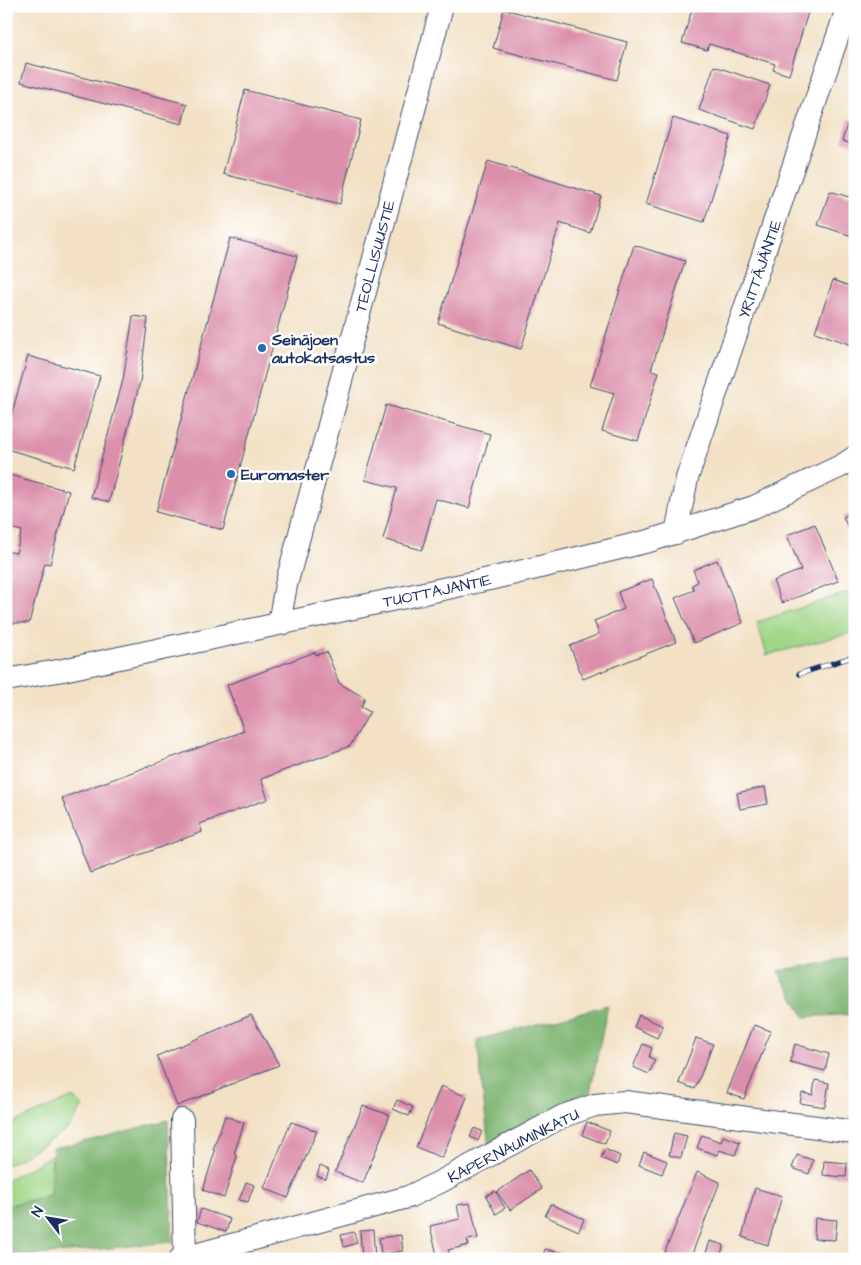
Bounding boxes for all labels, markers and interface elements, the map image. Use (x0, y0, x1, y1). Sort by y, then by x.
street label: TEOLLISUUSTIE (349, 197, 401, 315)
street label: YRITTÄJÄNTIE (733, 216, 787, 322)
place label: Seinäjoen autokatsastus (271, 329, 375, 369)
marker: Seinäjoen autokatsastus (256, 342, 268, 354)
place label: Euromaster (241, 464, 329, 486)
marker: Euromaster (225, 468, 237, 480)
street label: TUOTTAJANTIE (381, 569, 494, 613)
street label: KAPERNAUMINKATU (444, 1103, 583, 1189)
north arrow (22, 1192, 72, 1242)
text: N (27, 1203, 49, 1221)

